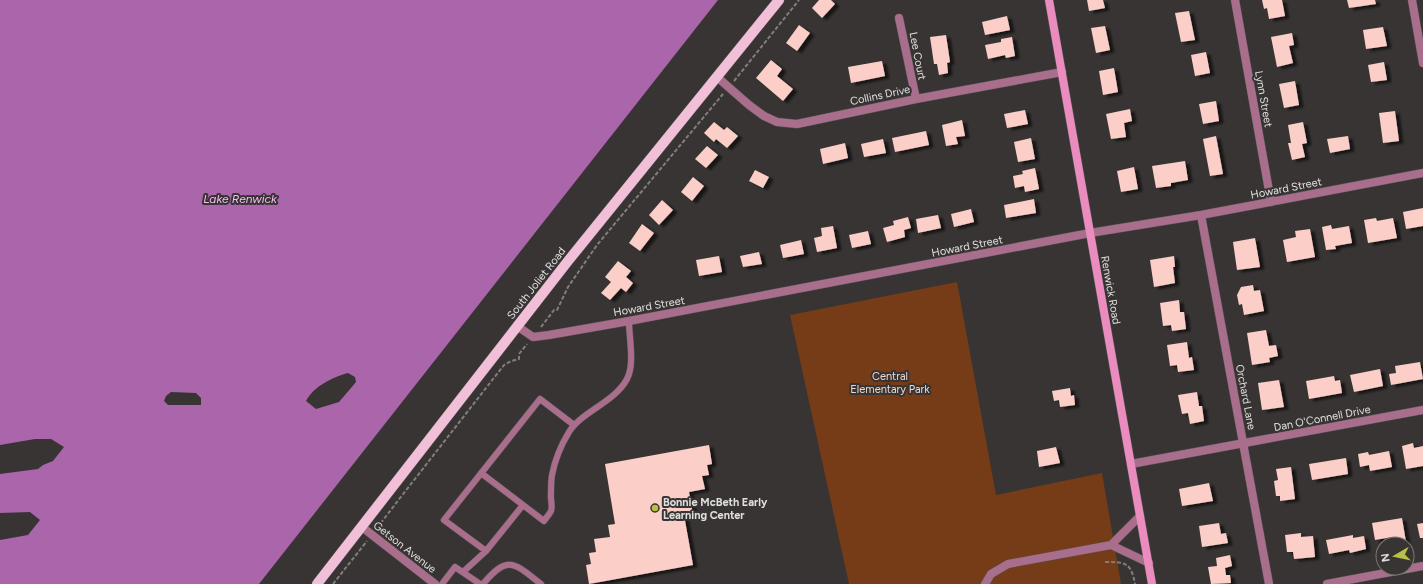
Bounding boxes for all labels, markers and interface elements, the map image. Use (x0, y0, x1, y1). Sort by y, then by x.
street label: Lee Court (906, 31, 929, 81)
street label: Lynn Street (1252, 70, 1275, 128)
street label: Collins Drive (849, 83, 911, 108)
street label: Howard Street (1249, 175, 1323, 202)
water label: Lake Renwick (203, 192, 278, 206)
street label: Howard Street (930, 233, 1004, 260)
street label: South Joliet Road (504, 245, 568, 322)
street label: Renwick Road (1098, 255, 1123, 325)
street label: Howard Street (612, 294, 686, 319)
street label: Orchard Lane (1233, 363, 1258, 431)
park label: Central Elementary Park (850, 370, 930, 396)
street label: Dan O'Connell Drive (1273, 403, 1372, 434)
place label: Bonnie McBeth Early Learning Center (663, 496, 768, 522)
marker: Bonnie McBeth Early Learning Center (650, 503, 660, 513)
street label: Getson Avenue (371, 519, 439, 576)
north arrow (1375, 536, 1415, 576)
text: N (1379, 552, 1393, 563)

